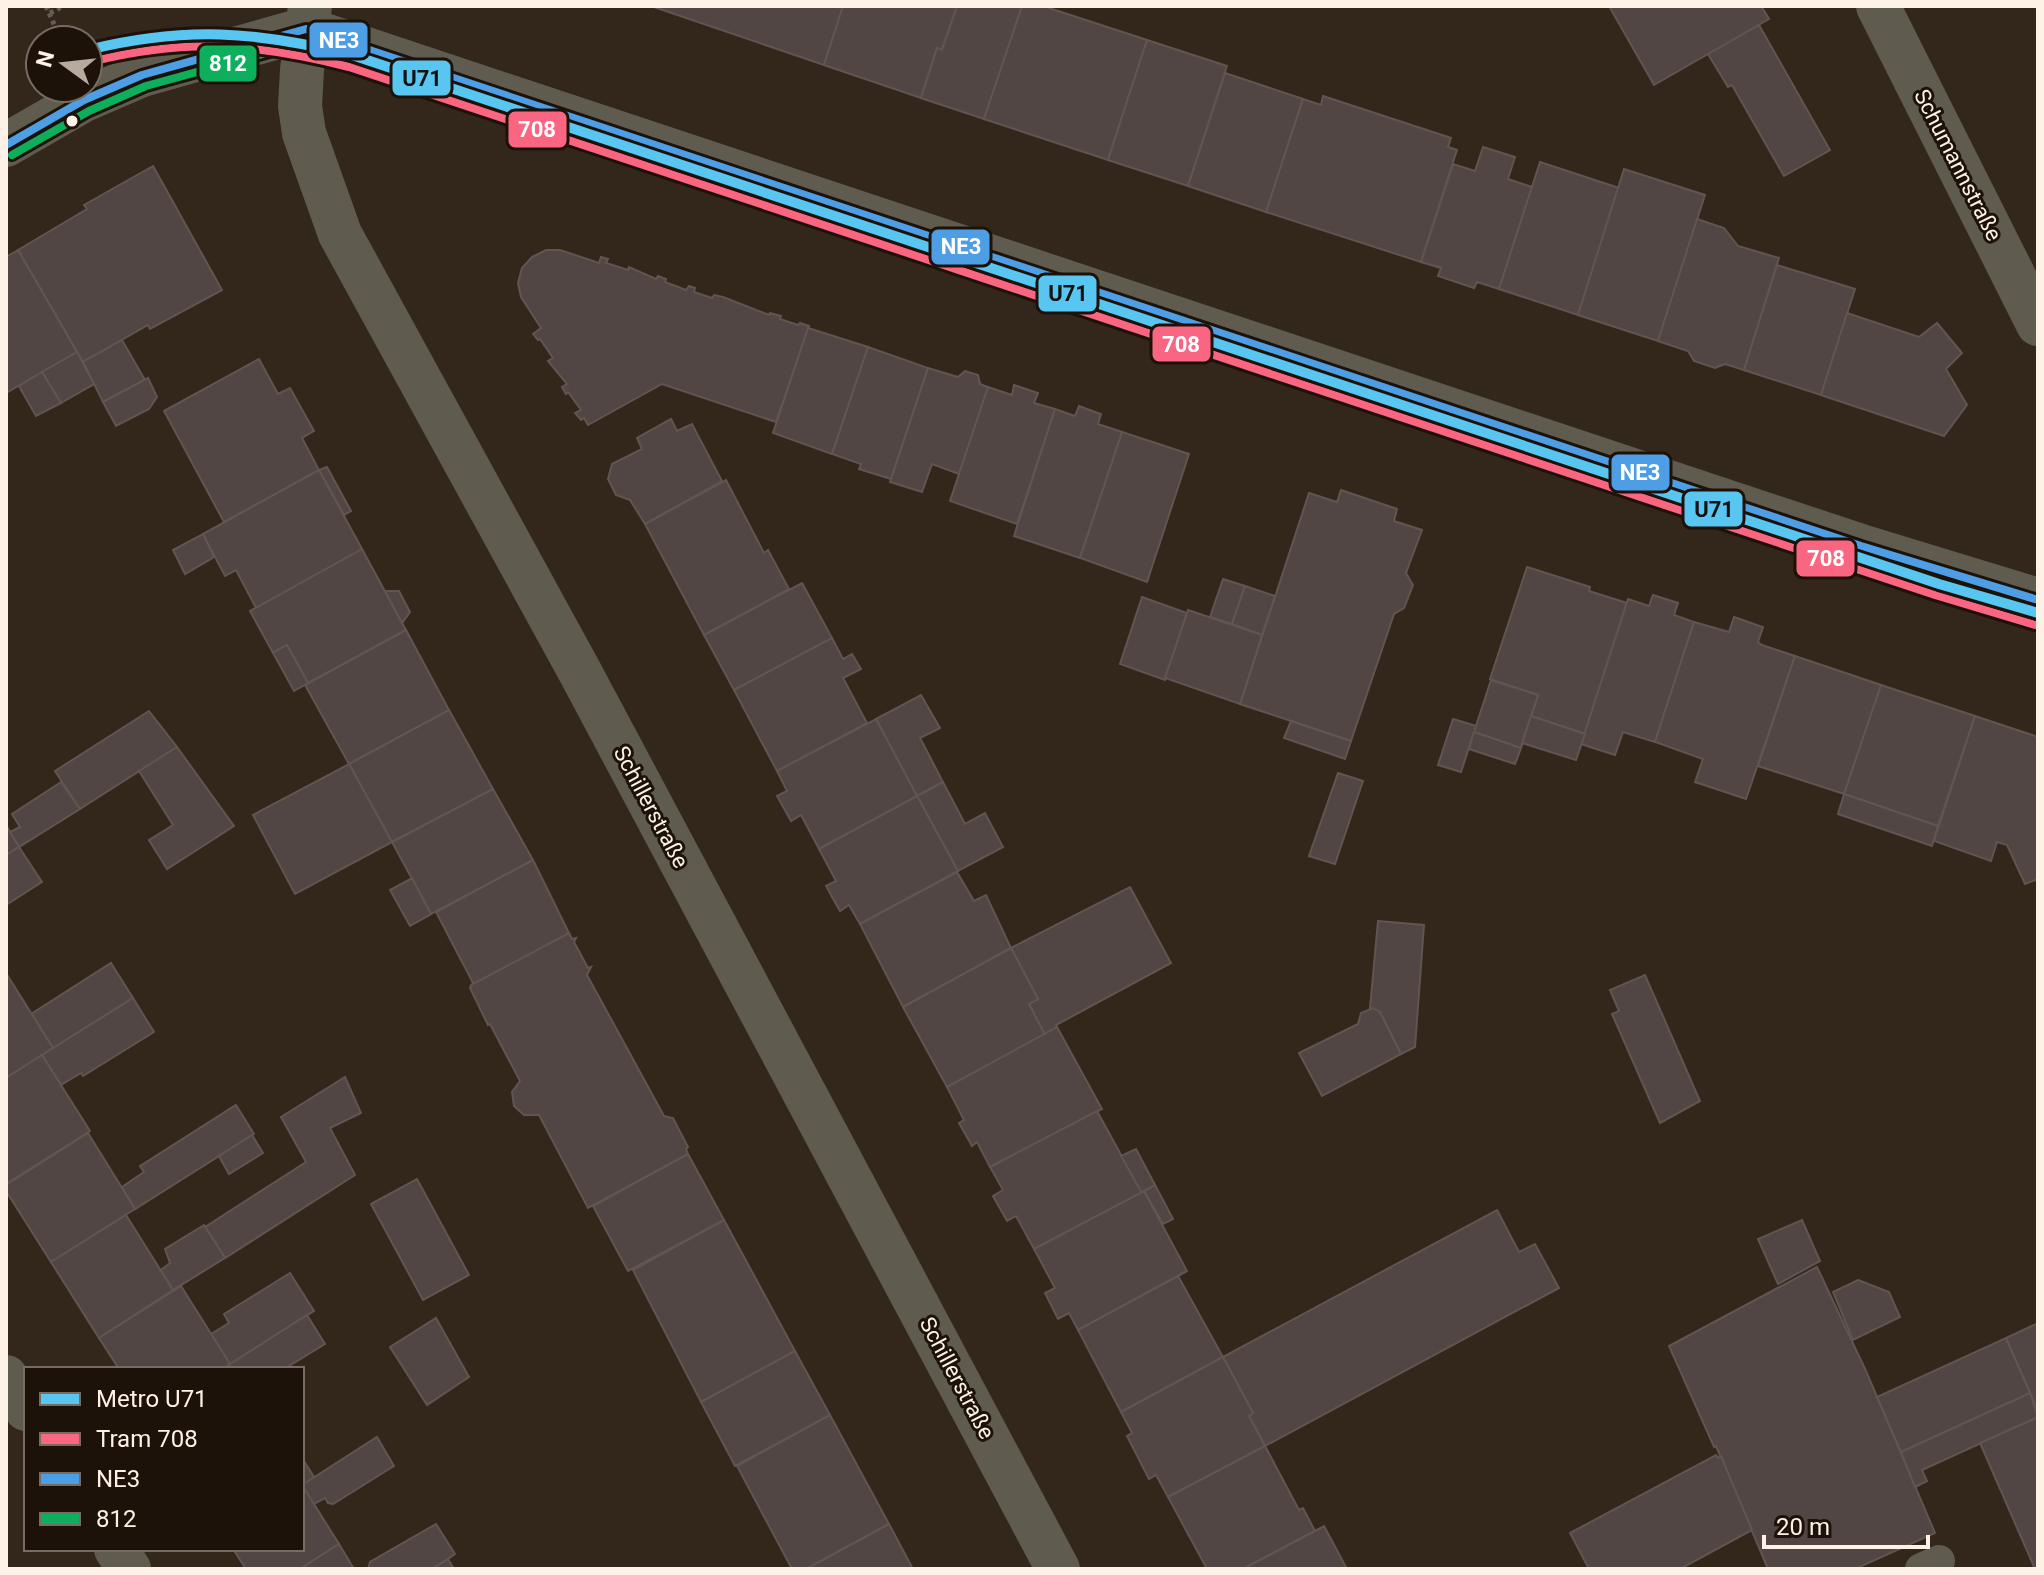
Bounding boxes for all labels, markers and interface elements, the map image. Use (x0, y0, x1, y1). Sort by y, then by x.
line badge: NE3 (308, 21, 369, 59)
north arrow (24, 24, 104, 104)
text: NE3 (319, 28, 359, 53)
line badge: 812 (198, 44, 258, 83)
text: N (31, 48, 59, 70)
text: 812 (209, 51, 247, 76)
line badge: U71 (391, 59, 452, 97)
text: U71 (402, 66, 442, 91)
street label: Schumannstraße (1909, 85, 2007, 245)
line badge: 708 (507, 110, 568, 149)
unlabelled marker (64, 113, 80, 129)
text: 708 (518, 117, 556, 142)
line badge: NE3 (930, 228, 991, 266)
text: NE3 (941, 234, 981, 259)
line badge: U71 (1037, 274, 1098, 313)
text: U71 (1048, 281, 1088, 306)
line badge: 708 (1151, 325, 1212, 363)
text: 708 (1162, 332, 1200, 357)
line badge: NE3 (1610, 453, 1671, 492)
text: NE3 (1620, 460, 1660, 485)
line badge: U71 (1683, 490, 1744, 528)
text: U71 (1694, 497, 1734, 522)
line badge: 708 (1795, 539, 1856, 578)
text: 708 (1807, 546, 1845, 571)
street label: Schillerstraße (608, 742, 694, 872)
street label: Schillerstraße (914, 1313, 1000, 1443)
legend (24, 1367, 304, 1551)
text: Metro U71 (96, 1385, 208, 1413)
text: Tram 708 (96, 1425, 198, 1453)
text: NE3 (96, 1465, 140, 1493)
scale bar (1764, 1499, 1928, 1549)
text: 812 (96, 1505, 136, 1533)
text: 20 m (1776, 1513, 1830, 1541)

